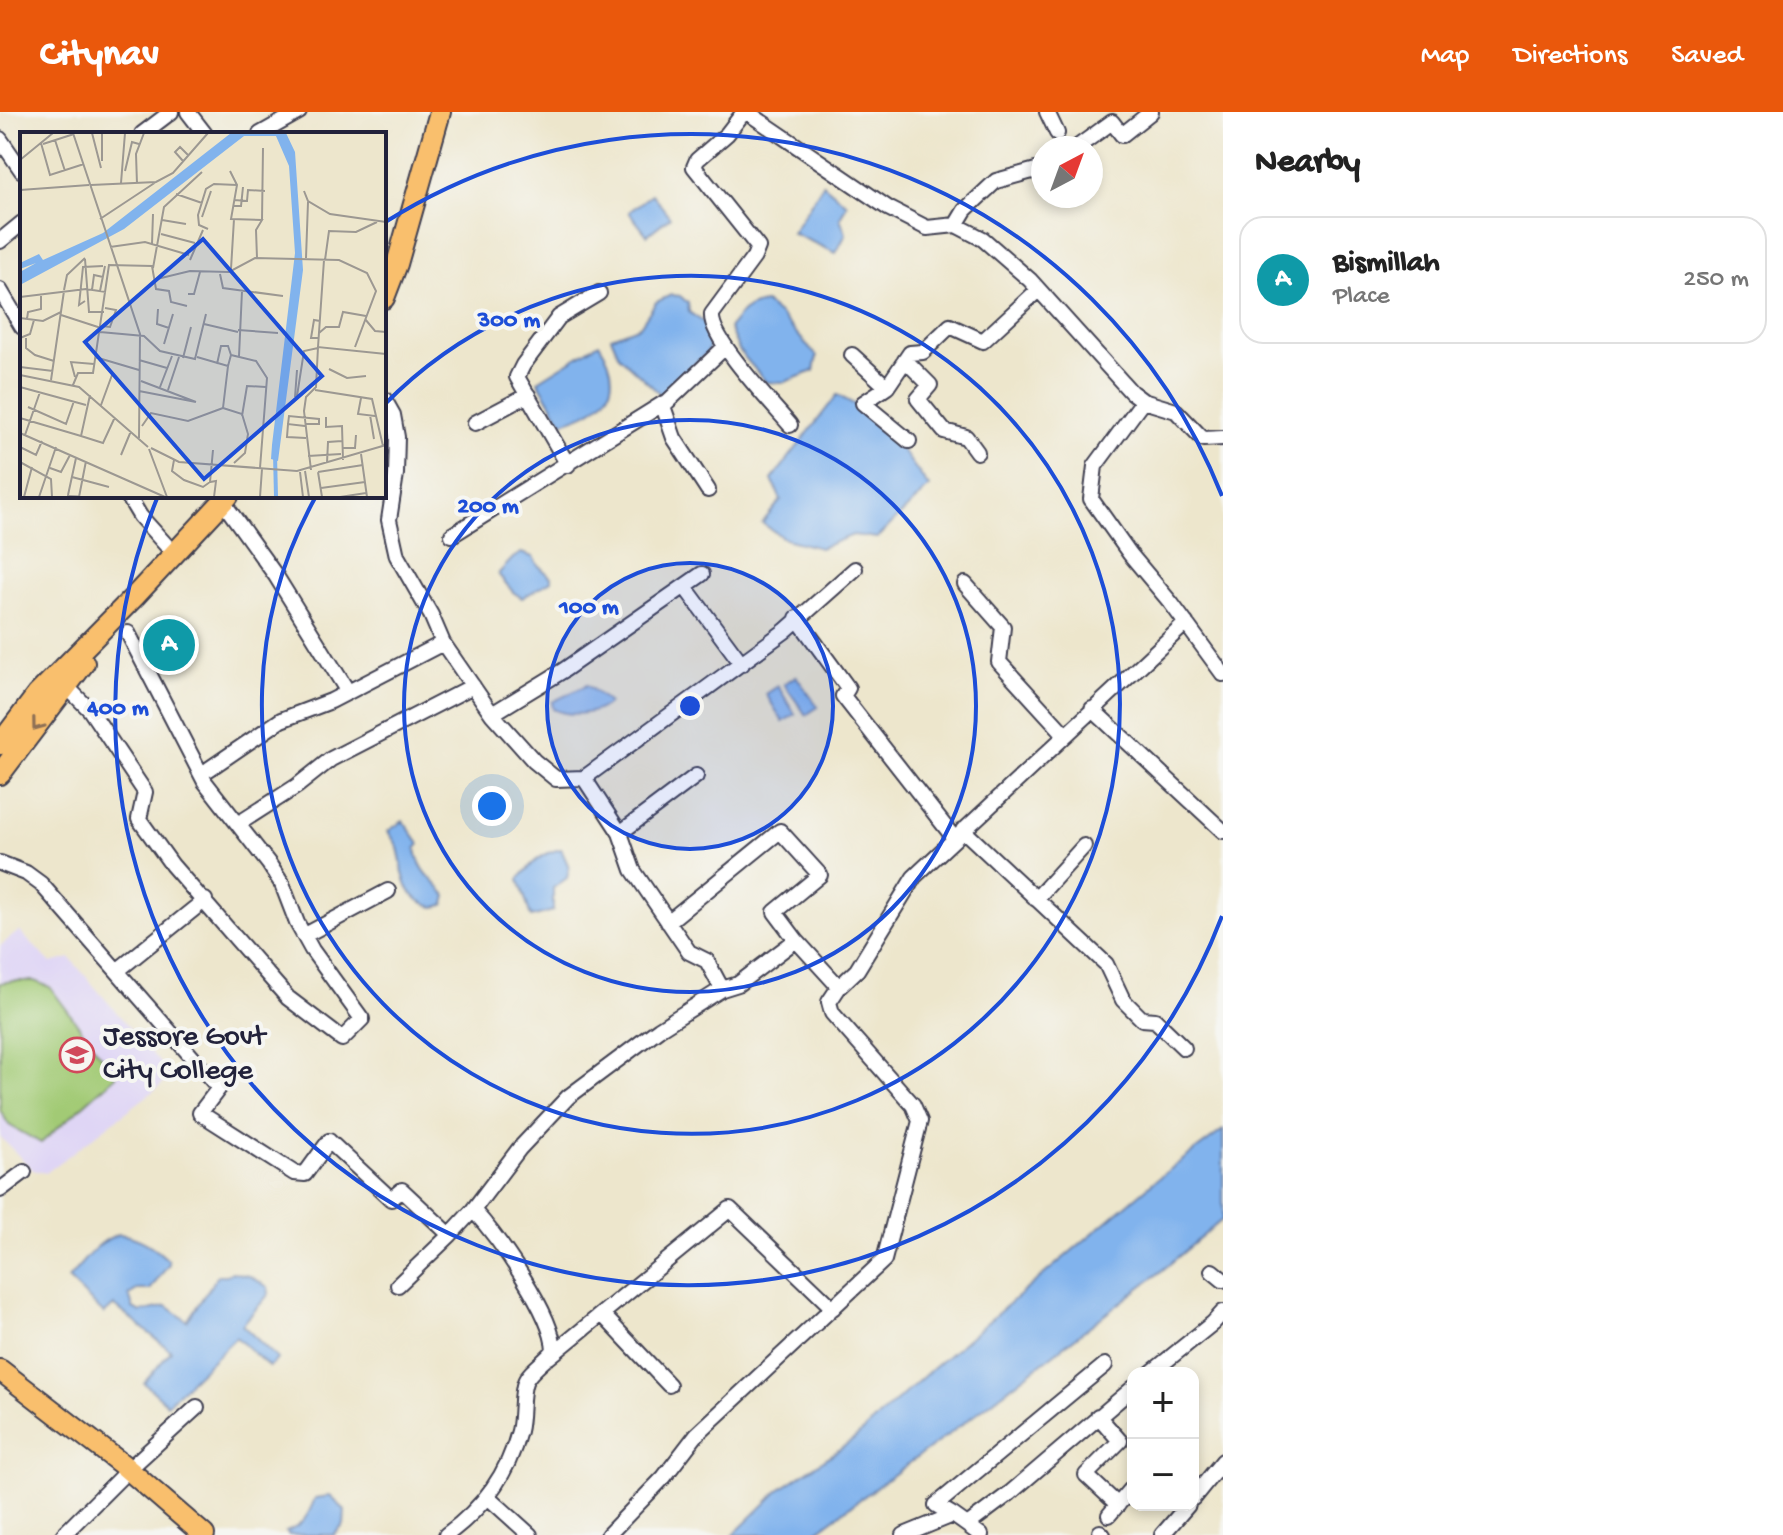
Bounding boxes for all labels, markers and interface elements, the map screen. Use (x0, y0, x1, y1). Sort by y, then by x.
text: Citynav (40, 34, 159, 78)
text: Map (1421, 40, 1469, 73)
text: Directions (1513, 40, 1627, 73)
text: Saved (1671, 40, 1743, 73)
inset map (20, 132, 386, 498)
north arrow (1031, 136, 1103, 208)
text: Nearby (1255, 144, 1360, 184)
text: Bismillah (1333, 247, 1440, 282)
text: A (1275, 265, 1291, 296)
text: 250 m (1683, 265, 1749, 296)
text: Place (1333, 282, 1390, 313)
text: 300 m (477, 307, 540, 336)
text: 200 m (457, 493, 519, 522)
text: 100 m (558, 594, 619, 623)
pin: A (143, 615, 195, 675)
centre of rings (676, 692, 704, 720)
text: 400 m (86, 695, 149, 724)
one-way arrow (32, 716, 46, 731)
your location (472, 786, 512, 826)
place label: Jessore Govt City College (103, 1021, 268, 1090)
school or university icon: Jessore Govt City College (58, 1036, 96, 1074)
map controls (1127, 1367, 1199, 1511)
button: + (1127, 1367, 1199, 1439)
button: − (1127, 1439, 1199, 1511)

